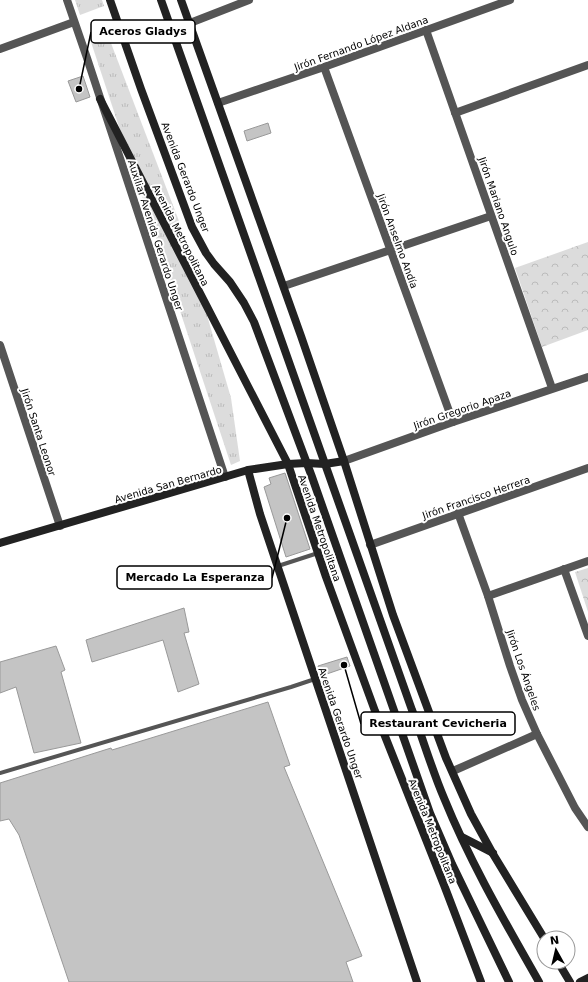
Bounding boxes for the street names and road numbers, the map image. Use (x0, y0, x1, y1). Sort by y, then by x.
street label: Jirón Fernando López Aldana (292, 14, 430, 73)
street label: Avenida Gerardo Unger (159, 121, 212, 235)
street label: Jirón Mariano Angulo (476, 155, 521, 257)
street label: Auxiliar Avenida Gerardo Unger (126, 158, 185, 313)
street label: Avenida Metropolitana (150, 183, 211, 288)
street label: Jirón Anselmo Andía (375, 191, 420, 290)
street label: Jirón Santa Leonor (19, 386, 58, 478)
street label: Jirón Gregorio Apaza (411, 388, 512, 432)
street label: Avenida San Bernardo (113, 464, 223, 505)
street label: Avenida Metropolitana (296, 473, 343, 583)
street label: Jirón Francisco Herrera (420, 474, 531, 521)
street label: Jirón Los Ángeles (504, 627, 544, 712)
street label: Avenida Gerardo Unger (316, 666, 365, 781)
street label: Avenida Metropolitana (406, 777, 459, 885)

